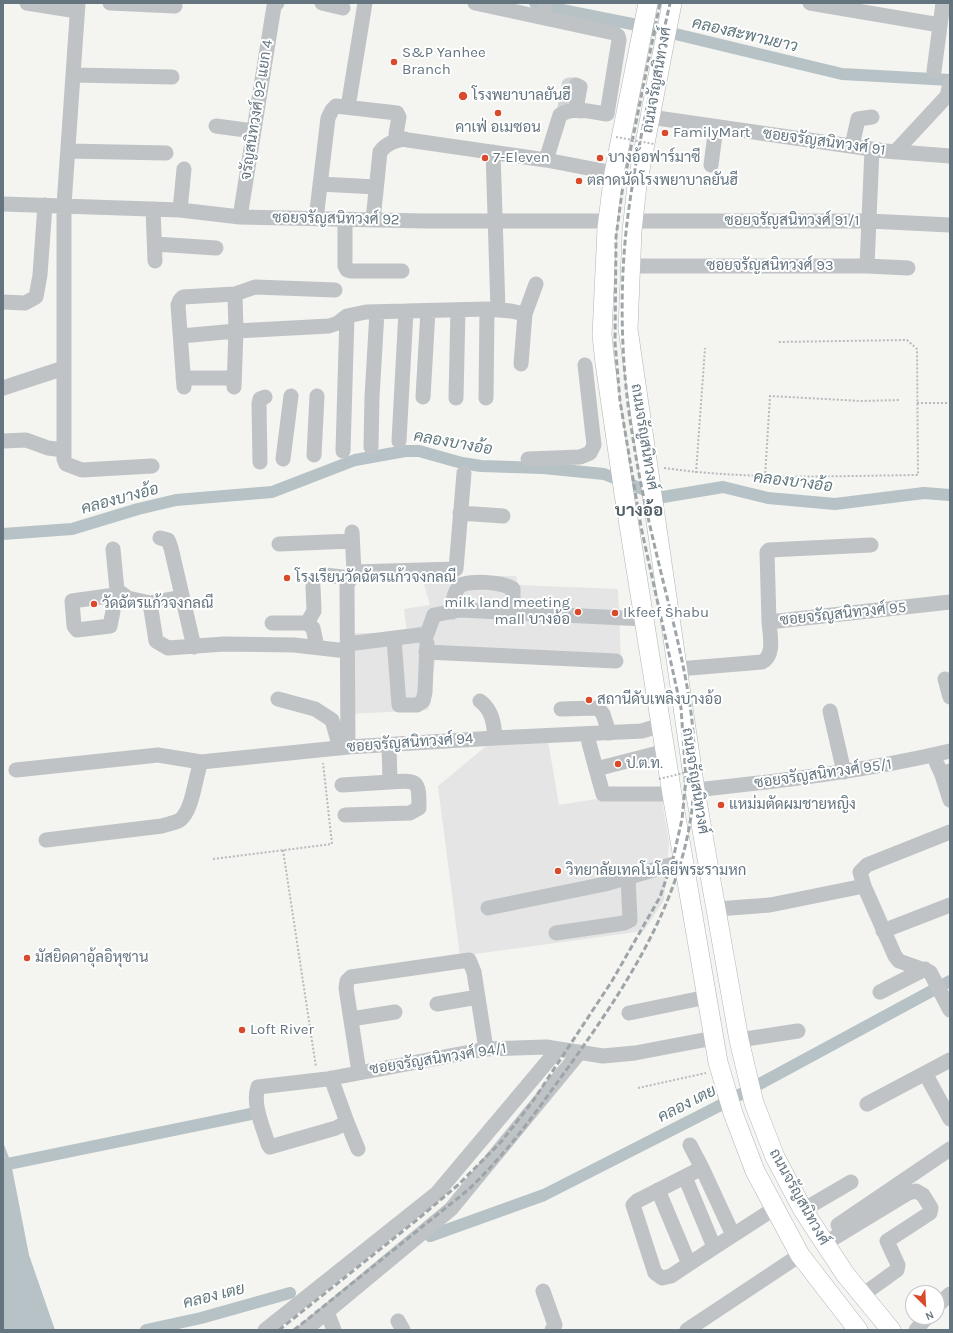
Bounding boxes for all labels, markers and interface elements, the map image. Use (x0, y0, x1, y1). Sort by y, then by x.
water label: คลองสะพานยาว (690, 14, 800, 56)
street label: ถนนจรัญสนิทวงศ์ (639, 26, 675, 134)
street label: จรัญสนิทวงศ์ 92 แยก 4 (237, 38, 277, 182)
place label: S&P Yanhee Branch (402, 44, 486, 79)
marker: S&P Yanhee Branch (389, 57, 399, 67)
place label: โรงพยาบาลยันฮี (472, 87, 571, 105)
marker: โรงพยาบาลยันฮี (457, 90, 469, 102)
marker: คาเฟ่ อเมซอน (493, 108, 503, 118)
place label: คาเฟ่ อเมซอน (455, 119, 541, 137)
place label: FamilyMart (673, 124, 750, 142)
street label: ซอยจรัญสนิทวงศ์ 91 (762, 124, 886, 160)
marker: FamilyMart (660, 128, 670, 138)
place label: 7-Eleven (493, 149, 550, 167)
place label: บางอ้อฟาร์มาซี (608, 149, 700, 167)
marker: 7-Eleven (480, 153, 490, 163)
marker: บางอ้อฟาร์มาซี (595, 153, 605, 163)
place label: ตลาดนัดโรงพยาบาลยันฮี (587, 172, 738, 190)
marker: ตลาดนัดโรงพยาบาลยันฮี (574, 176, 584, 186)
street label: ซอยจรัญสนิทวงศ์ 92 (272, 209, 400, 229)
street label: ซอยจรัญสนิทวงศ์ 91/1 (725, 212, 859, 230)
street label: ซอยจรัญสนิทวงศ์ 93 (706, 257, 834, 275)
street label: ถนนจรัญสนิทวงศ์ (627, 383, 661, 491)
water label: คลองบางอ้อ (412, 427, 494, 459)
water label: คลองบางอ้อ (752, 468, 834, 496)
water label: คลองบางอ้อ (79, 479, 161, 519)
district label: บางอ้อ (615, 501, 663, 521)
place label: โรงเรียนวัดฉัตรแก้วจงกลณี (295, 569, 456, 587)
marker: โรงเรียนวัดฉัตรแก้วจงกลณี (282, 573, 292, 583)
place label: milk land meeting mall บางอ้อ (444, 594, 570, 629)
place label: วัดฉัตรแก้วจงกลณี (102, 595, 213, 613)
street label: ซอยจรัญสนิทวงศ์ 95 (779, 598, 907, 630)
marker: วัดฉัตรแก้วจงกลณี (89, 599, 99, 609)
place label: Ikfeef Shabu (623, 604, 709, 622)
marker: milk land meeting mall บางอ้อ (573, 607, 583, 617)
marker: Ikfeef Shabu (610, 608, 620, 618)
place label: สถานีดับเพลิงบางอ้อ (597, 691, 722, 709)
marker: สถานีดับเพลิงบางอ้อ (584, 695, 594, 705)
street label: ถนนจรัญสนิทวงศ์ (678, 727, 712, 835)
street label: ซอยจรัญสนิทวงศ์ 94 (346, 730, 474, 756)
place label: ป.ต.ท. (626, 755, 663, 773)
street label: ซอยจรัญสนิทวงศ์ 95/1 (753, 755, 893, 793)
marker: ป.ต.ท. (613, 759, 623, 769)
place label: แหม่มตัดผมชายหญิง (729, 796, 856, 814)
marker: แหม่มตัดผมชายหญิง (716, 800, 726, 810)
place label: วิทยาลัยเทคโนโลยีพระรามหก (566, 862, 746, 880)
marker: วิทยาลัยเทคโนโลยีพระรามหก (553, 866, 563, 876)
place label: มัสยิดดาอุ้ลอิหุซาน (35, 949, 148, 967)
marker: มัสยิดดาอุ้ลอิหุซาน (22, 953, 32, 963)
place label: Loft River (250, 1021, 314, 1039)
marker: Loft River (237, 1025, 247, 1035)
street label: ซอยจรัญสนิทวงศ์ 94/1 (368, 1039, 508, 1079)
water label: คลอง เตย (655, 1081, 719, 1127)
street label: ถนนจรัญสนิทวงศ์ (765, 1146, 833, 1248)
water label: คลอง เตย (181, 1279, 247, 1313)
north arrow (905, 1285, 945, 1325)
text: N (923, 1308, 936, 1323)

